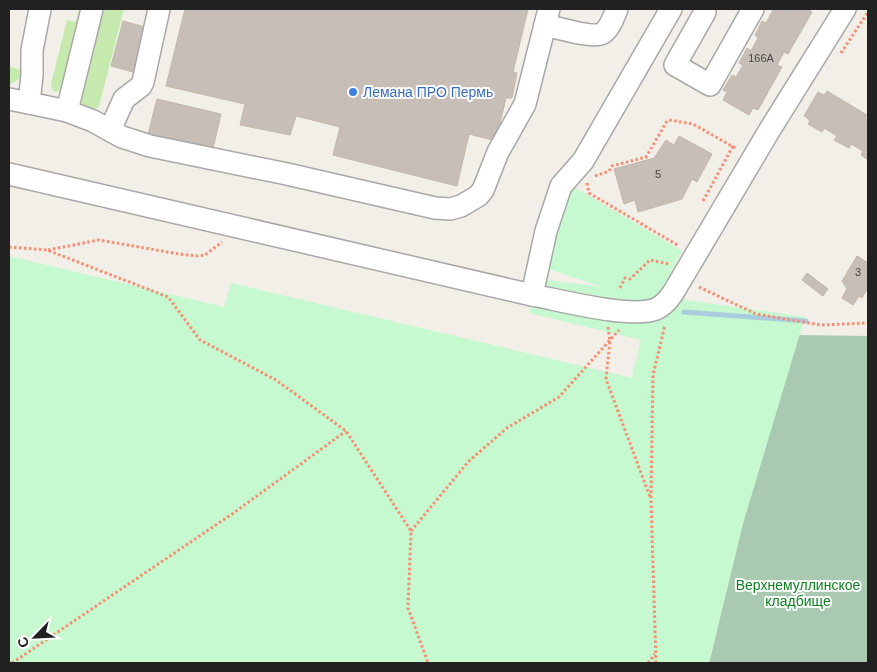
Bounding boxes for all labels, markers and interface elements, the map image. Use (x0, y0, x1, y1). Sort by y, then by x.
house number: 166А (748, 52, 775, 64)
place label: Лeмaна ПРО Пермь (363, 84, 493, 100)
marker: Лeмaна ПРО Пермь (347, 86, 359, 98)
house number: 5 (655, 168, 661, 180)
house number: 3 (855, 266, 861, 278)
park label: Верхнемуллинское кладбище (736, 577, 860, 609)
north arrow (10, 612, 60, 662)
text: С (14, 634, 32, 650)

